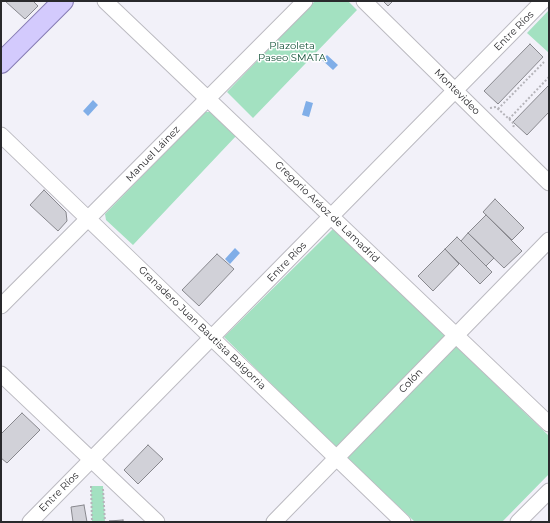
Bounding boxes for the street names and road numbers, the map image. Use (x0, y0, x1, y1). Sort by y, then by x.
street label: Entre Ríos (492, 9, 536, 53)
street label: Montevideo (432, 67, 482, 117)
street label: Manuel Láinez (123, 124, 183, 184)
street label: Gregorio Aráoz de Lamadrid (272, 159, 382, 265)
street label: Entre Ríos (265, 239, 309, 285)
street label: Granadero Juan Bautista Baigorria (136, 264, 268, 392)
street label: Colón (397, 366, 425, 396)
street label: Entre Ríos (37, 470, 81, 514)

